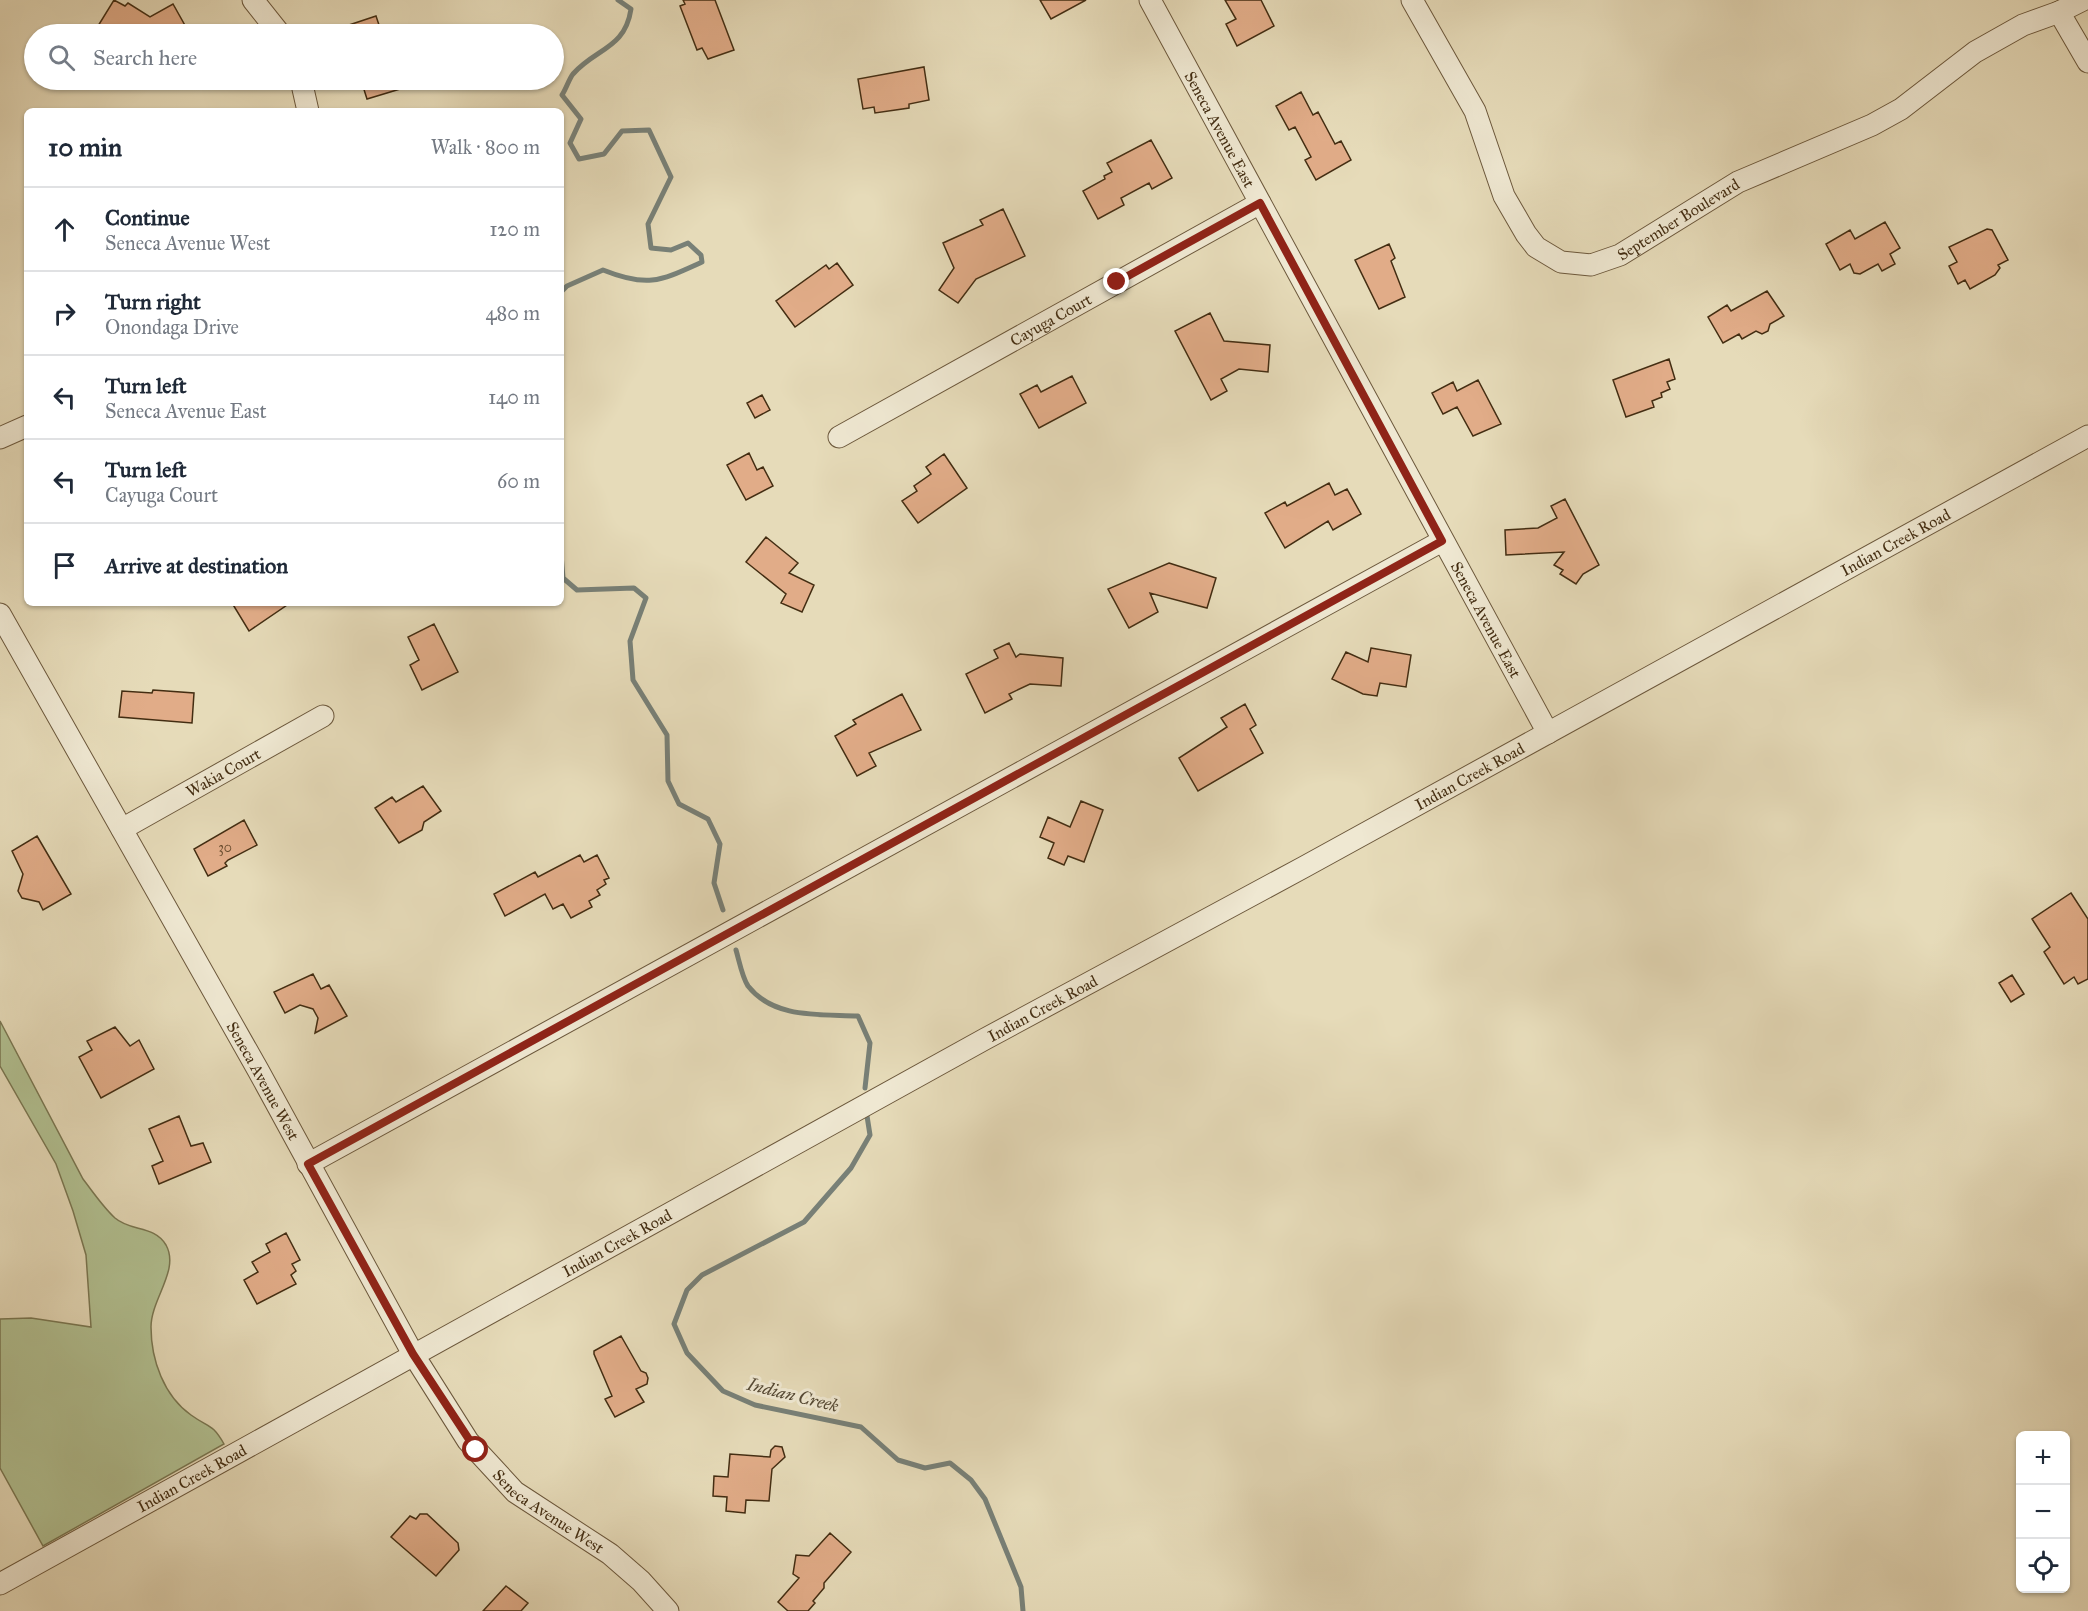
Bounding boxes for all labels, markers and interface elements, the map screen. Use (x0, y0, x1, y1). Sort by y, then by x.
search box (24, 24, 564, 90)
icon: search (45, 41, 78, 74)
text: Search here (93, 44, 197, 71)
street label: Seneca Avenue East (1180, 68, 1259, 191)
text: 10 min (48, 131, 122, 163)
text: Walk · 800 m (431, 135, 540, 159)
street label: September Boulevard (1614, 175, 1743, 264)
text: Continue (105, 204, 190, 231)
icon: ahead (48, 213, 81, 246)
text: 120 m (489, 217, 540, 241)
text: Seneca Avenue West (105, 231, 270, 255)
route end (1103, 268, 1129, 294)
text: Turn right (105, 288, 201, 315)
street label: Cayuga Court (1007, 289, 1095, 350)
icon: right (48, 297, 81, 330)
text: 480 m (485, 301, 540, 325)
text: Onondaga Drive (105, 315, 239, 339)
text: Turn left (105, 372, 187, 399)
icon: left (48, 381, 81, 414)
text: 140 m (488, 385, 540, 409)
text: Seneca Avenue East (105, 399, 267, 423)
text: Turn left (105, 456, 187, 483)
icon: left (48, 465, 81, 498)
text: 60 m (497, 469, 540, 493)
text: Cayuga Court (105, 483, 218, 507)
street label: Indian Creek Road (1838, 505, 1954, 580)
icon: arrive (48, 549, 81, 582)
text: Arrive at destination (105, 552, 288, 579)
street label: Seneca Avenue East (1447, 558, 1525, 682)
street label: Indian Creek Road (1412, 739, 1528, 814)
street label: Wakia Court (183, 744, 264, 801)
house number: 30 (218, 839, 232, 856)
street label: Indian Creek Road (985, 971, 1101, 1046)
street label: Seneca Avenue West (223, 1018, 304, 1144)
street label: Indian Creek Road (559, 1205, 675, 1281)
water label: Indian Creek (744, 1373, 841, 1417)
map controls (2016, 1431, 2070, 1593)
button: + (2016, 1431, 2070, 1485)
route start (462, 1436, 488, 1462)
street label: Indian Creek Road (134, 1441, 250, 1516)
street label: Seneca Avenue West (489, 1465, 608, 1558)
button: − (2016, 1485, 2070, 1539)
button: locate (2016, 1539, 2070, 1593)

